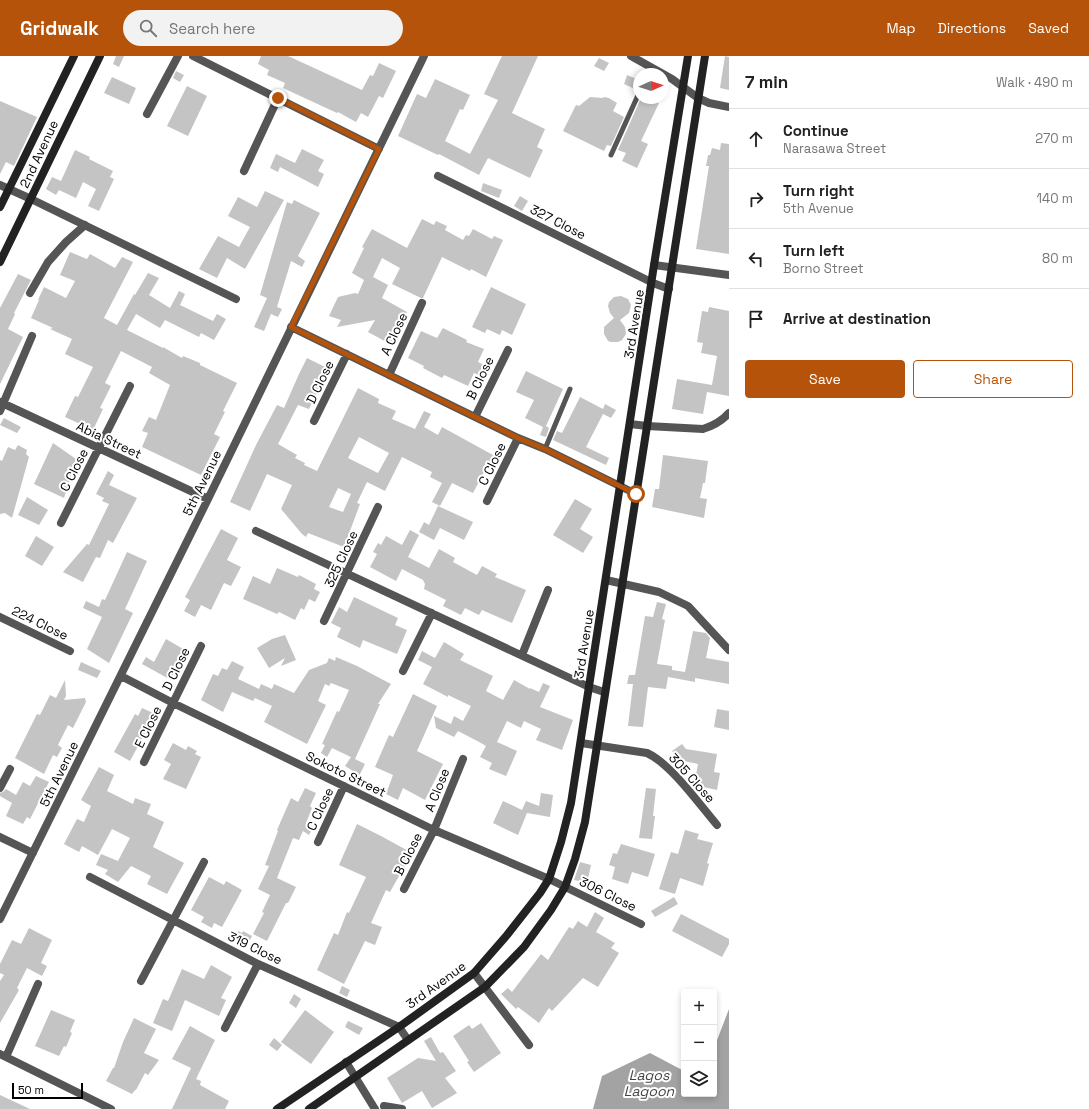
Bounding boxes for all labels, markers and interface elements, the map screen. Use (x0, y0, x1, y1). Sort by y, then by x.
search box (123, 10, 403, 46)
text: Gridwalk (20, 16, 99, 41)
icon: search (137, 17, 159, 39)
text: Search here (169, 19, 255, 38)
text: Map (886, 19, 916, 37)
text: Directions (938, 19, 1006, 37)
text: Saved (1028, 19, 1069, 37)
north arrow (633, 68, 669, 104)
text: 7 min (745, 71, 788, 93)
text: Walk · 490 m (996, 74, 1073, 91)
route end (269, 89, 287, 107)
street label: 2nd Avenue (16, 117, 62, 191)
text: Continue (783, 121, 849, 140)
icon: ahead (745, 128, 767, 150)
text: 270 m (1035, 130, 1073, 147)
text: Narasawa Street (783, 140, 886, 157)
text: Turn right (783, 181, 854, 200)
icon: right (745, 188, 767, 210)
text: 140 m (1037, 190, 1073, 207)
text: 5th Avenue (783, 200, 854, 217)
street label: 327 Close (527, 201, 589, 243)
text: Turn left (783, 241, 845, 260)
icon: left (745, 248, 767, 270)
text: 80 m (1042, 250, 1073, 267)
text: Borno Street (783, 260, 864, 277)
street label: 3rd Avenue (620, 288, 648, 360)
icon: arrive (745, 308, 767, 330)
text: Arrive at destination (783, 309, 931, 328)
street label: A Close (377, 310, 411, 358)
street label: B Close (462, 354, 498, 402)
street label: D Close (302, 358, 338, 406)
button: Save (745, 360, 905, 398)
button: Share (913, 360, 1073, 398)
street label: Abia Street (74, 417, 144, 463)
street label: C Close (474, 440, 510, 488)
street label: C Close (56, 446, 92, 494)
street label: 5th Avenue (179, 447, 225, 519)
route start (627, 485, 645, 503)
street label: 325 Close (320, 528, 362, 590)
street label: 224 Close (9, 602, 71, 644)
street label: 3rd Avenue (570, 608, 598, 680)
street label: D Close (158, 645, 194, 693)
street label: E Close (131, 703, 165, 751)
street label: 5th Avenue (36, 738, 82, 810)
street label: Sokoto Street (303, 747, 389, 801)
street label: 305 Close (665, 749, 719, 807)
street label: A Close (421, 766, 453, 814)
street label: C Close (303, 785, 337, 833)
street label: B Close (390, 830, 426, 878)
street label: 306 Close (577, 873, 639, 915)
street label: 319 Close (225, 928, 285, 968)
street label: 3rd Avenue (403, 958, 469, 1012)
map controls (681, 989, 717, 1097)
button: + (681, 989, 717, 1025)
button: − (681, 1025, 717, 1061)
button: layers (681, 1061, 717, 1097)
water label: Lagos Lagoon (624, 1066, 675, 1100)
scale bar (12, 1081, 83, 1100)
text: 50 m (18, 1083, 44, 1097)

